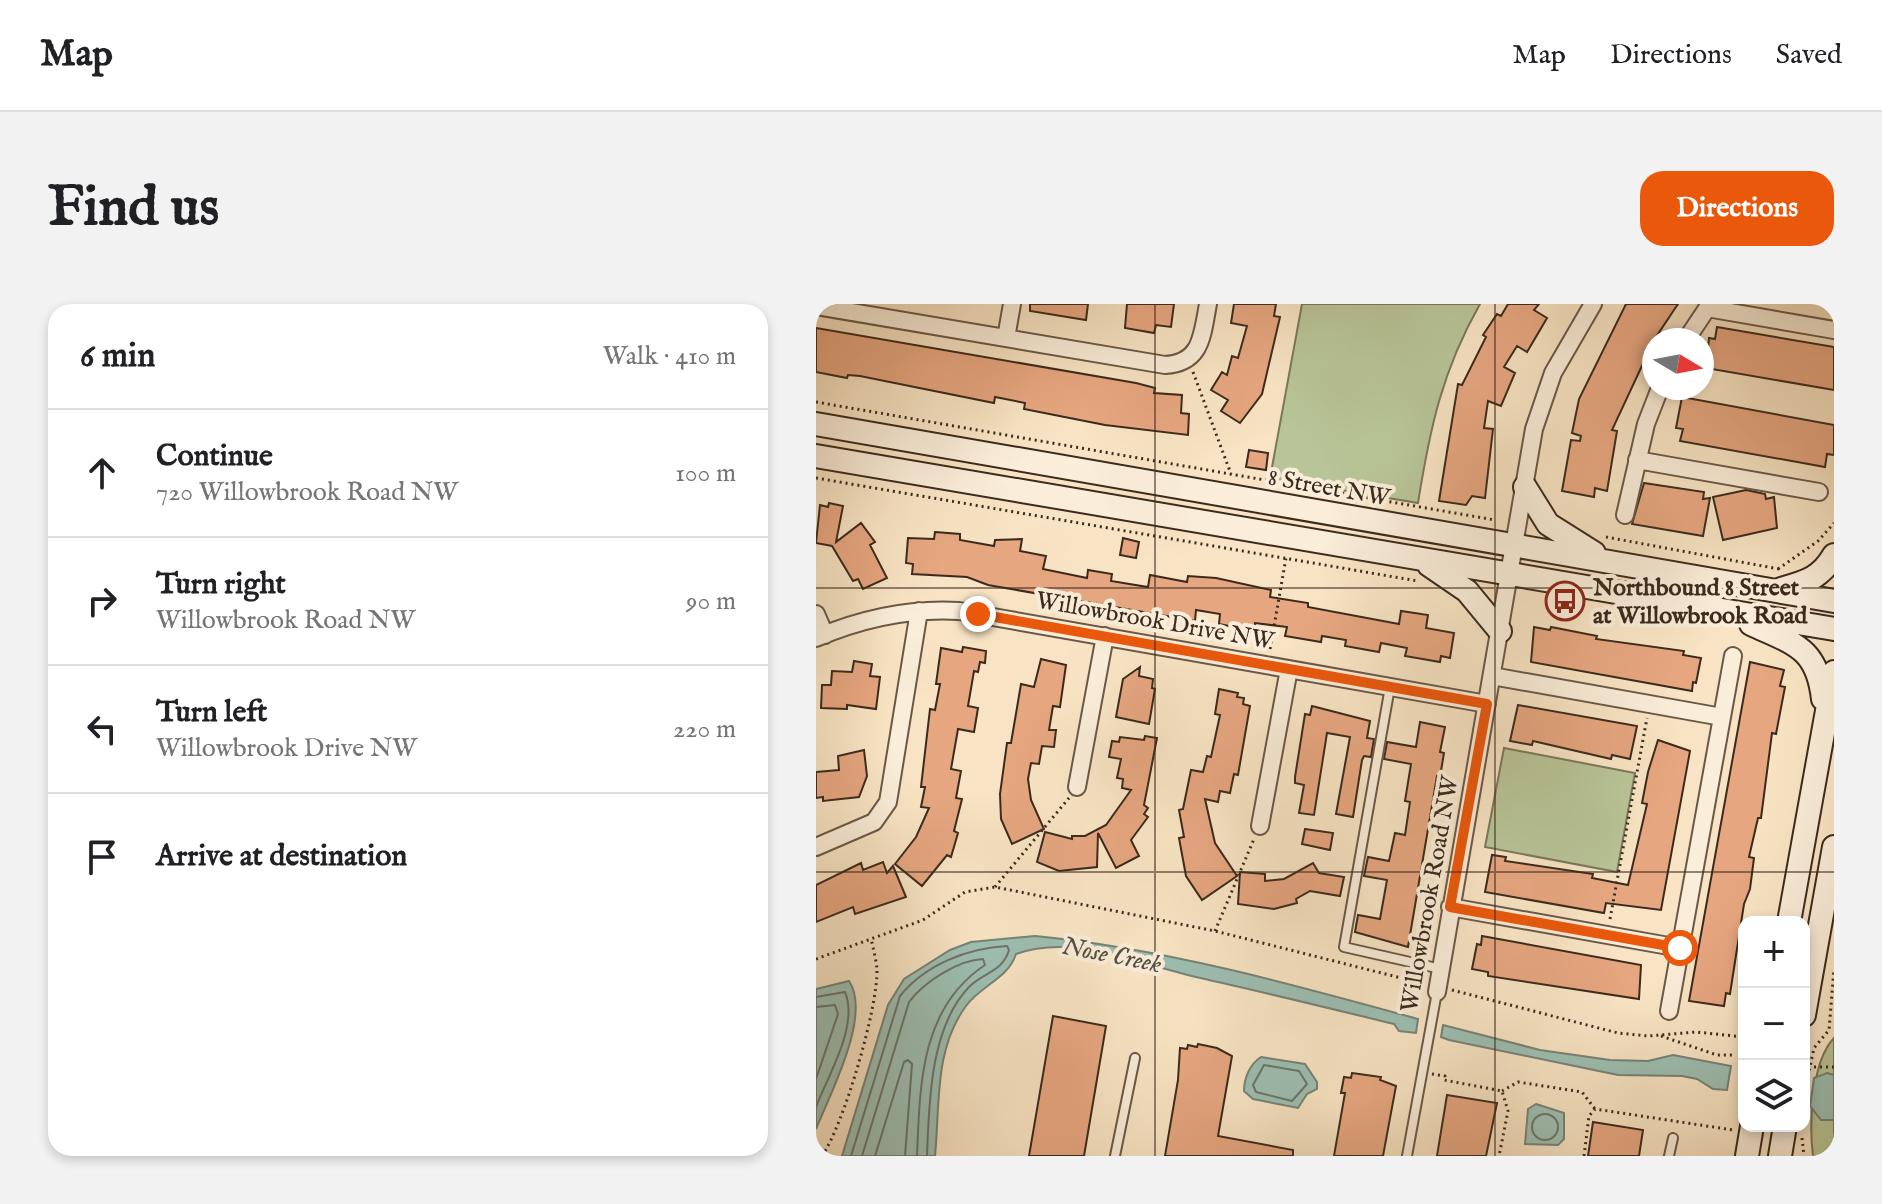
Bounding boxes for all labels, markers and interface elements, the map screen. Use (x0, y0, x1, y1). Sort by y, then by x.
text: Map (40, 31, 113, 79)
text: Map (1512, 38, 1566, 73)
text: Directions (1610, 38, 1732, 73)
text: Saved (1776, 38, 1842, 73)
button: Directions (1640, 171, 1834, 246)
text: Find us (48, 173, 219, 244)
north arrow (1642, 328, 1714, 400)
text: 6 min (80, 335, 155, 378)
text: Walk · 410 m (603, 340, 736, 373)
text: Continue (156, 438, 273, 476)
icon: ahead (80, 451, 124, 495)
text: 100 m (675, 457, 736, 490)
street label: 8 Street NW (1265, 463, 1393, 515)
text: 720 Willowbrook Road NW (156, 476, 458, 509)
text: Turn right (156, 566, 286, 604)
place label: Northbound 8 Street at Willowbrook Road (1592, 573, 1808, 632)
icon: right (80, 579, 124, 623)
bus stop icon: Northbound 8 Street at Willowbrook Road (1544, 580, 1586, 622)
text: 90 m (686, 585, 736, 618)
street label: Willowbrook Drive NW (1033, 585, 1277, 658)
route end (960, 596, 996, 632)
text: Willowbrook Road NW (156, 604, 415, 637)
text: Turn left (156, 694, 267, 732)
icon: left (80, 707, 124, 751)
text: 220 m (673, 713, 736, 746)
text: Willowbrook Drive NW (156, 732, 417, 765)
street label: Willowbrook Road NW (1394, 773, 1467, 1015)
icon: arrive (80, 835, 124, 879)
text: Arrive at destination (156, 838, 407, 876)
map controls (1738, 916, 1810, 1132)
button: + (1738, 916, 1810, 988)
water label: Nose Creek (1059, 930, 1165, 981)
route start (1662, 930, 1698, 966)
button: − (1738, 988, 1810, 1060)
button: layers (1738, 1060, 1810, 1132)

